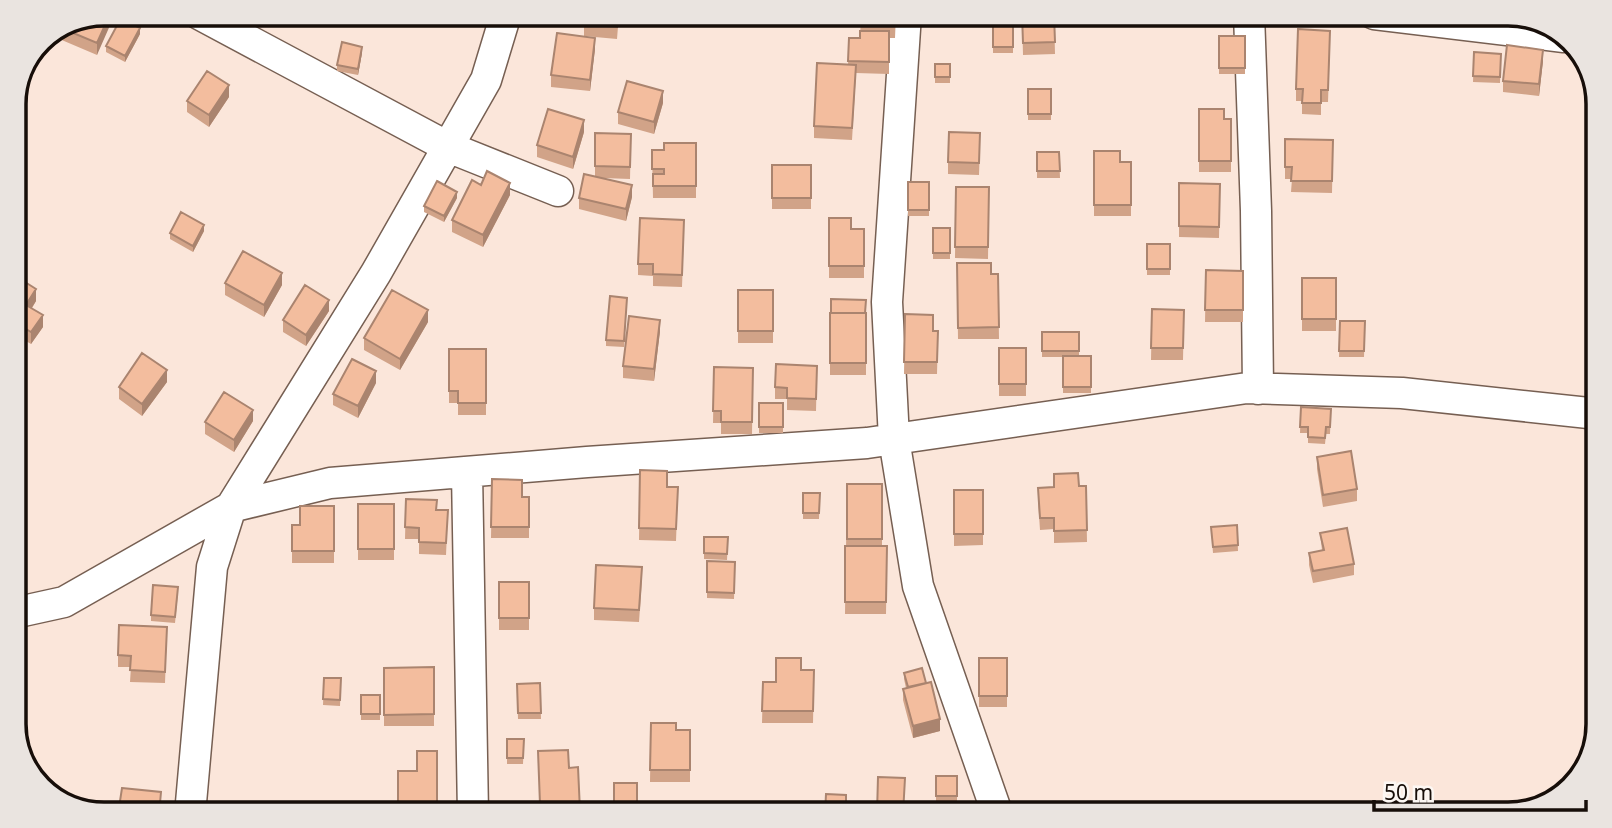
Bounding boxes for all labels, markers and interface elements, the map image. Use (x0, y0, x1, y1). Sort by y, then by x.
scale bar (1374, 768, 1586, 812)
text: 50 m (1384, 778, 1433, 806)

